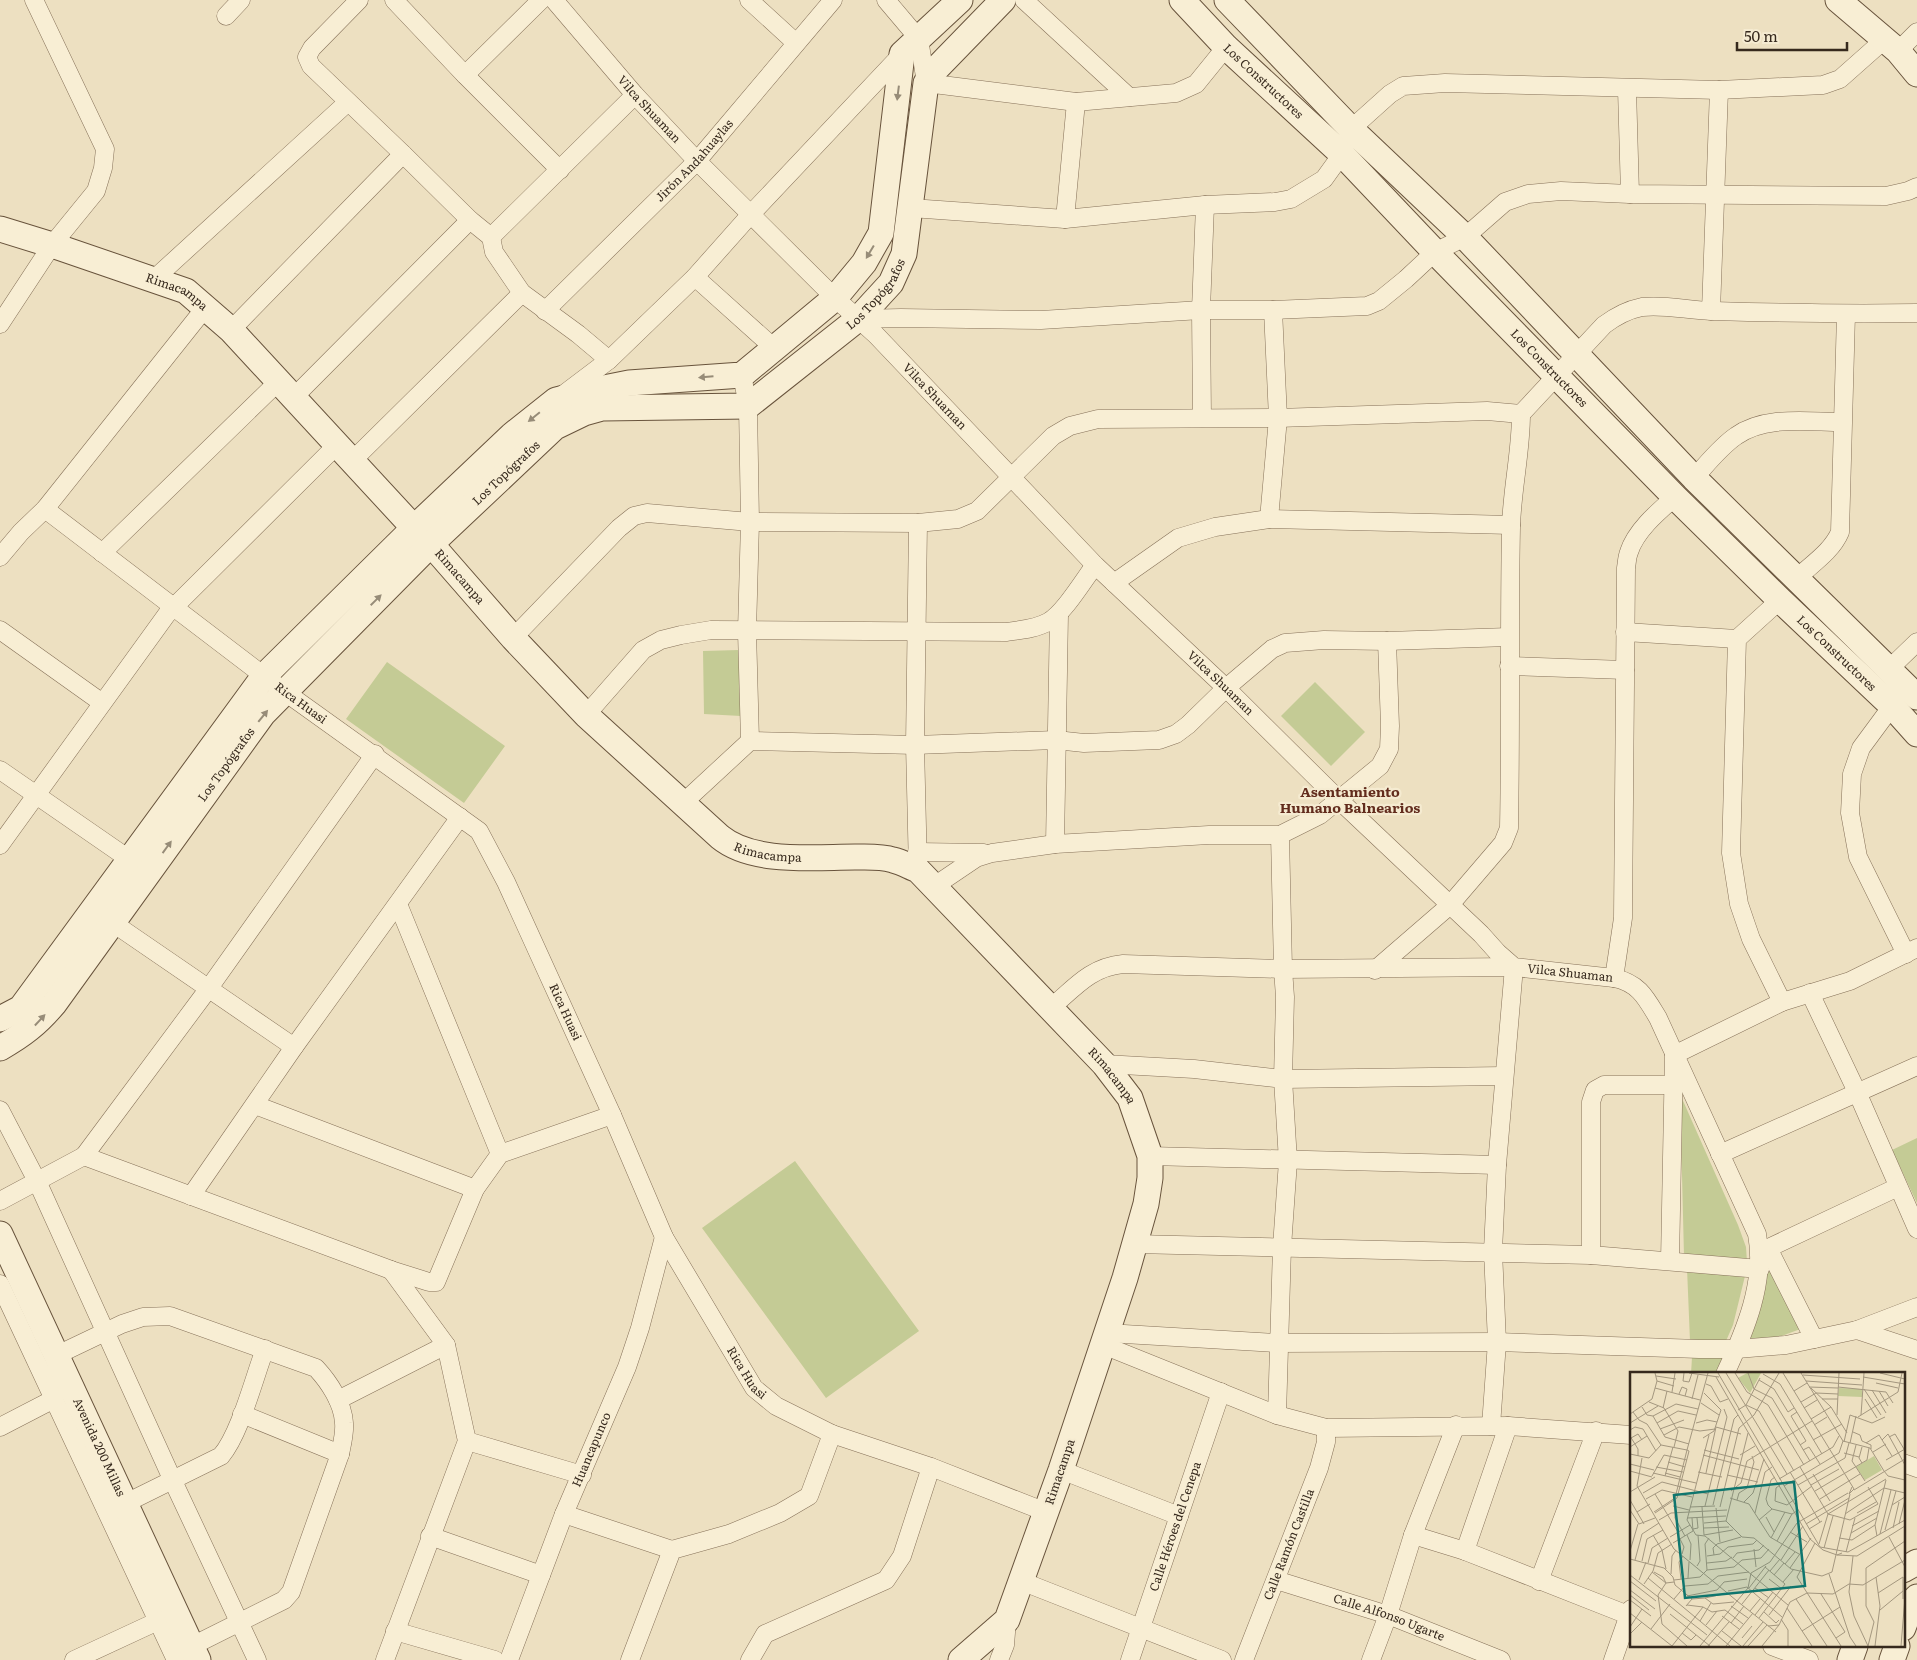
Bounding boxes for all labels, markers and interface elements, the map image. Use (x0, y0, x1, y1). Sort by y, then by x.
scale bar (1737, 20, 1847, 52)
text: 50 m (1744, 24, 1778, 47)
street label: Los Constructores (1220, 39, 1308, 123)
street label: Vilca Shuaman (614, 71, 686, 147)
one-way arrow (894, 86, 902, 102)
street label: Jirón Andahuaylas (651, 114, 737, 205)
one-way arrow (866, 245, 875, 258)
street label: Los Topógrafos (842, 255, 909, 333)
street label: Rimacampa (143, 268, 213, 315)
street label: Los Constructores (1507, 324, 1593, 411)
street label: Vilca Shuaman (899, 358, 972, 433)
one-way arrow (697, 373, 713, 381)
one-way arrow (528, 412, 541, 423)
street label: Los Topógrafos (468, 435, 544, 509)
street label: Rimacampa (431, 544, 490, 608)
one-way arrow (370, 594, 382, 606)
street label: Los Constructores (1793, 611, 1881, 695)
street label: Vilca Shuaman (1184, 646, 1258, 719)
street label: Rica Huasi (271, 677, 331, 727)
one-way arrow (257, 710, 268, 723)
street label: Los Topógrafos (193, 723, 259, 805)
district label: Asentamiento Humano Balnearios (1280, 781, 1420, 817)
street label: Rimacampa (731, 837, 802, 866)
one-way arrow (162, 840, 172, 854)
street label: Vilca Shuaman (1526, 959, 1614, 986)
street label: Rica Huasi (545, 980, 587, 1043)
one-way arrow (34, 1015, 46, 1027)
street label: Rimacampa (1084, 1043, 1141, 1106)
street label: Rica Huasi (723, 1343, 771, 1403)
inset map (1630, 1372, 1904, 1648)
street label: Avenida 200 Millas (69, 1394, 131, 1500)
street label: Huancapunco (567, 1409, 615, 1490)
street label: Rimacampa (1039, 1436, 1079, 1507)
street label: Calle Héroes del Cenepa (1144, 1458, 1205, 1593)
street label: Calle Ramón Castilla (1258, 1485, 1318, 1603)
street label: Calle Alfonso Ugarte (1331, 1588, 1448, 1645)

